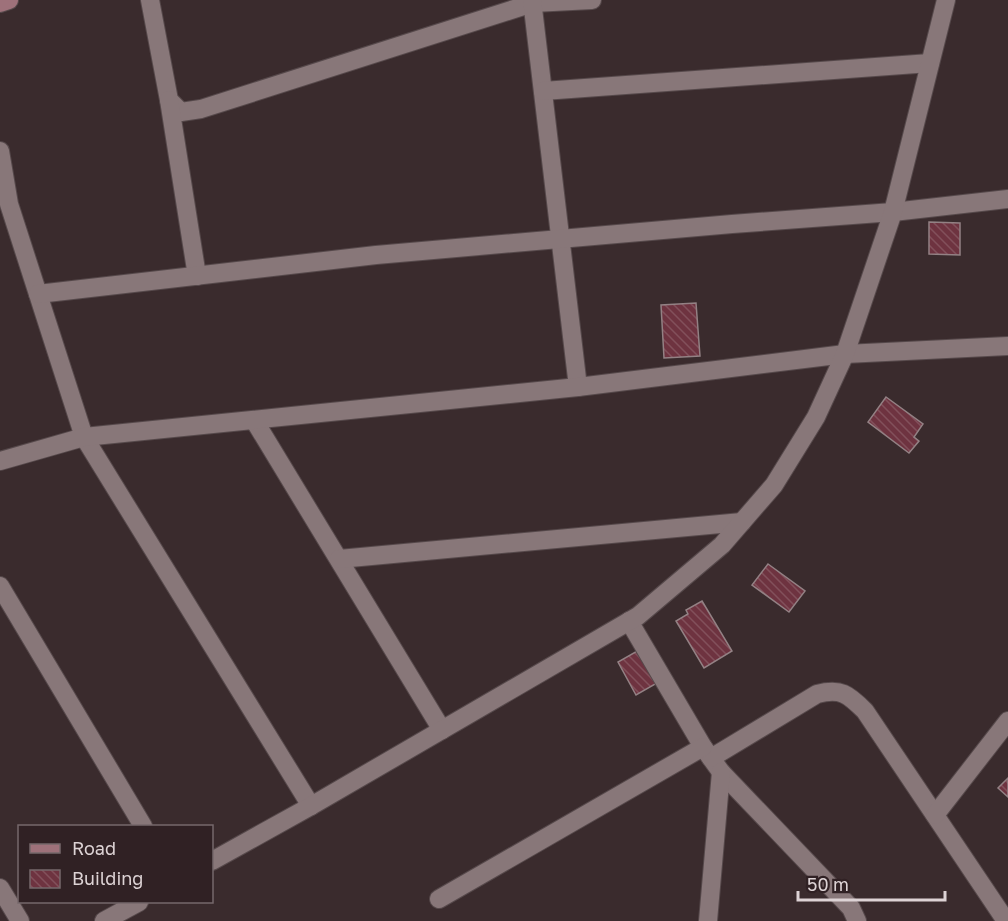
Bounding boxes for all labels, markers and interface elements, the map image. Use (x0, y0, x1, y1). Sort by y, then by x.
legend (18, 825, 213, 903)
text: Road (72, 837, 116, 859)
scale bar (798, 864, 945, 902)
text: Building (72, 867, 143, 889)
text: 50 m (807, 873, 849, 895)

